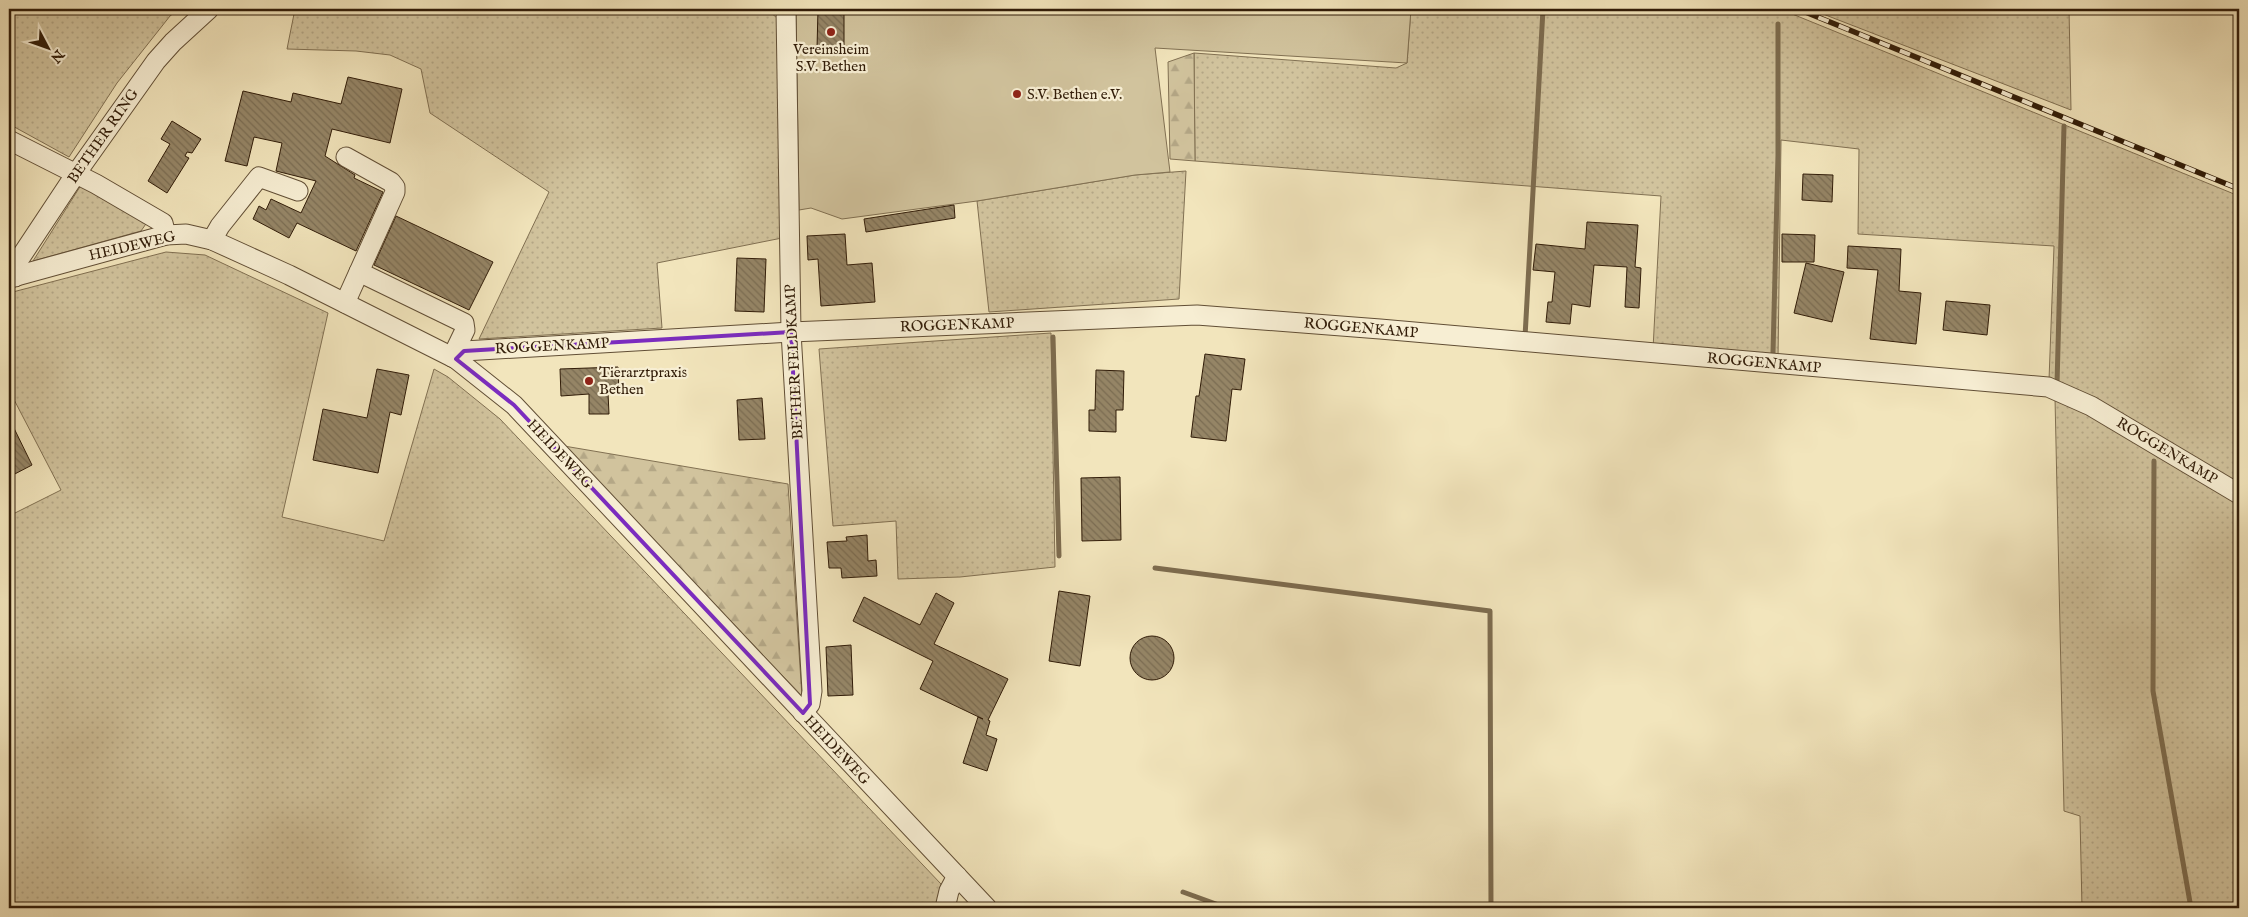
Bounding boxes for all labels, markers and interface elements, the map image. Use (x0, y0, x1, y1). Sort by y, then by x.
north arrow (22, 22, 72, 72)
marker: Vereinsheim S.V. Bethen (825, 26, 837, 38)
place label: Vereinsheim S.V. Bethen (792, 40, 869, 76)
text: N (46, 45, 68, 66)
street label: BETHER RING (63, 85, 143, 187)
place label: S.V. Bethen e.V. (1027, 85, 1122, 104)
marker: S.V. Bethen e.V. (1011, 88, 1023, 100)
street label: HEIDEWEG (87, 227, 177, 265)
street label: BETHER FELDKAMP (780, 284, 808, 440)
street label: ROGGENKAMP (899, 313, 1015, 336)
street label: ROGGENKAMP (1303, 314, 1419, 342)
street label: ROGGENKAMP (494, 333, 610, 358)
street label: ROGGENKAMP (1706, 349, 1822, 377)
place label: Tierarztpraxis Bethen (599, 363, 687, 399)
marker: Tierarztpraxis Bethen (583, 375, 595, 387)
street label: ROGGENKAMP (2113, 413, 2221, 489)
street label: HEIDEWEG (523, 415, 597, 493)
street label: HEIDEWEG (800, 711, 874, 789)

